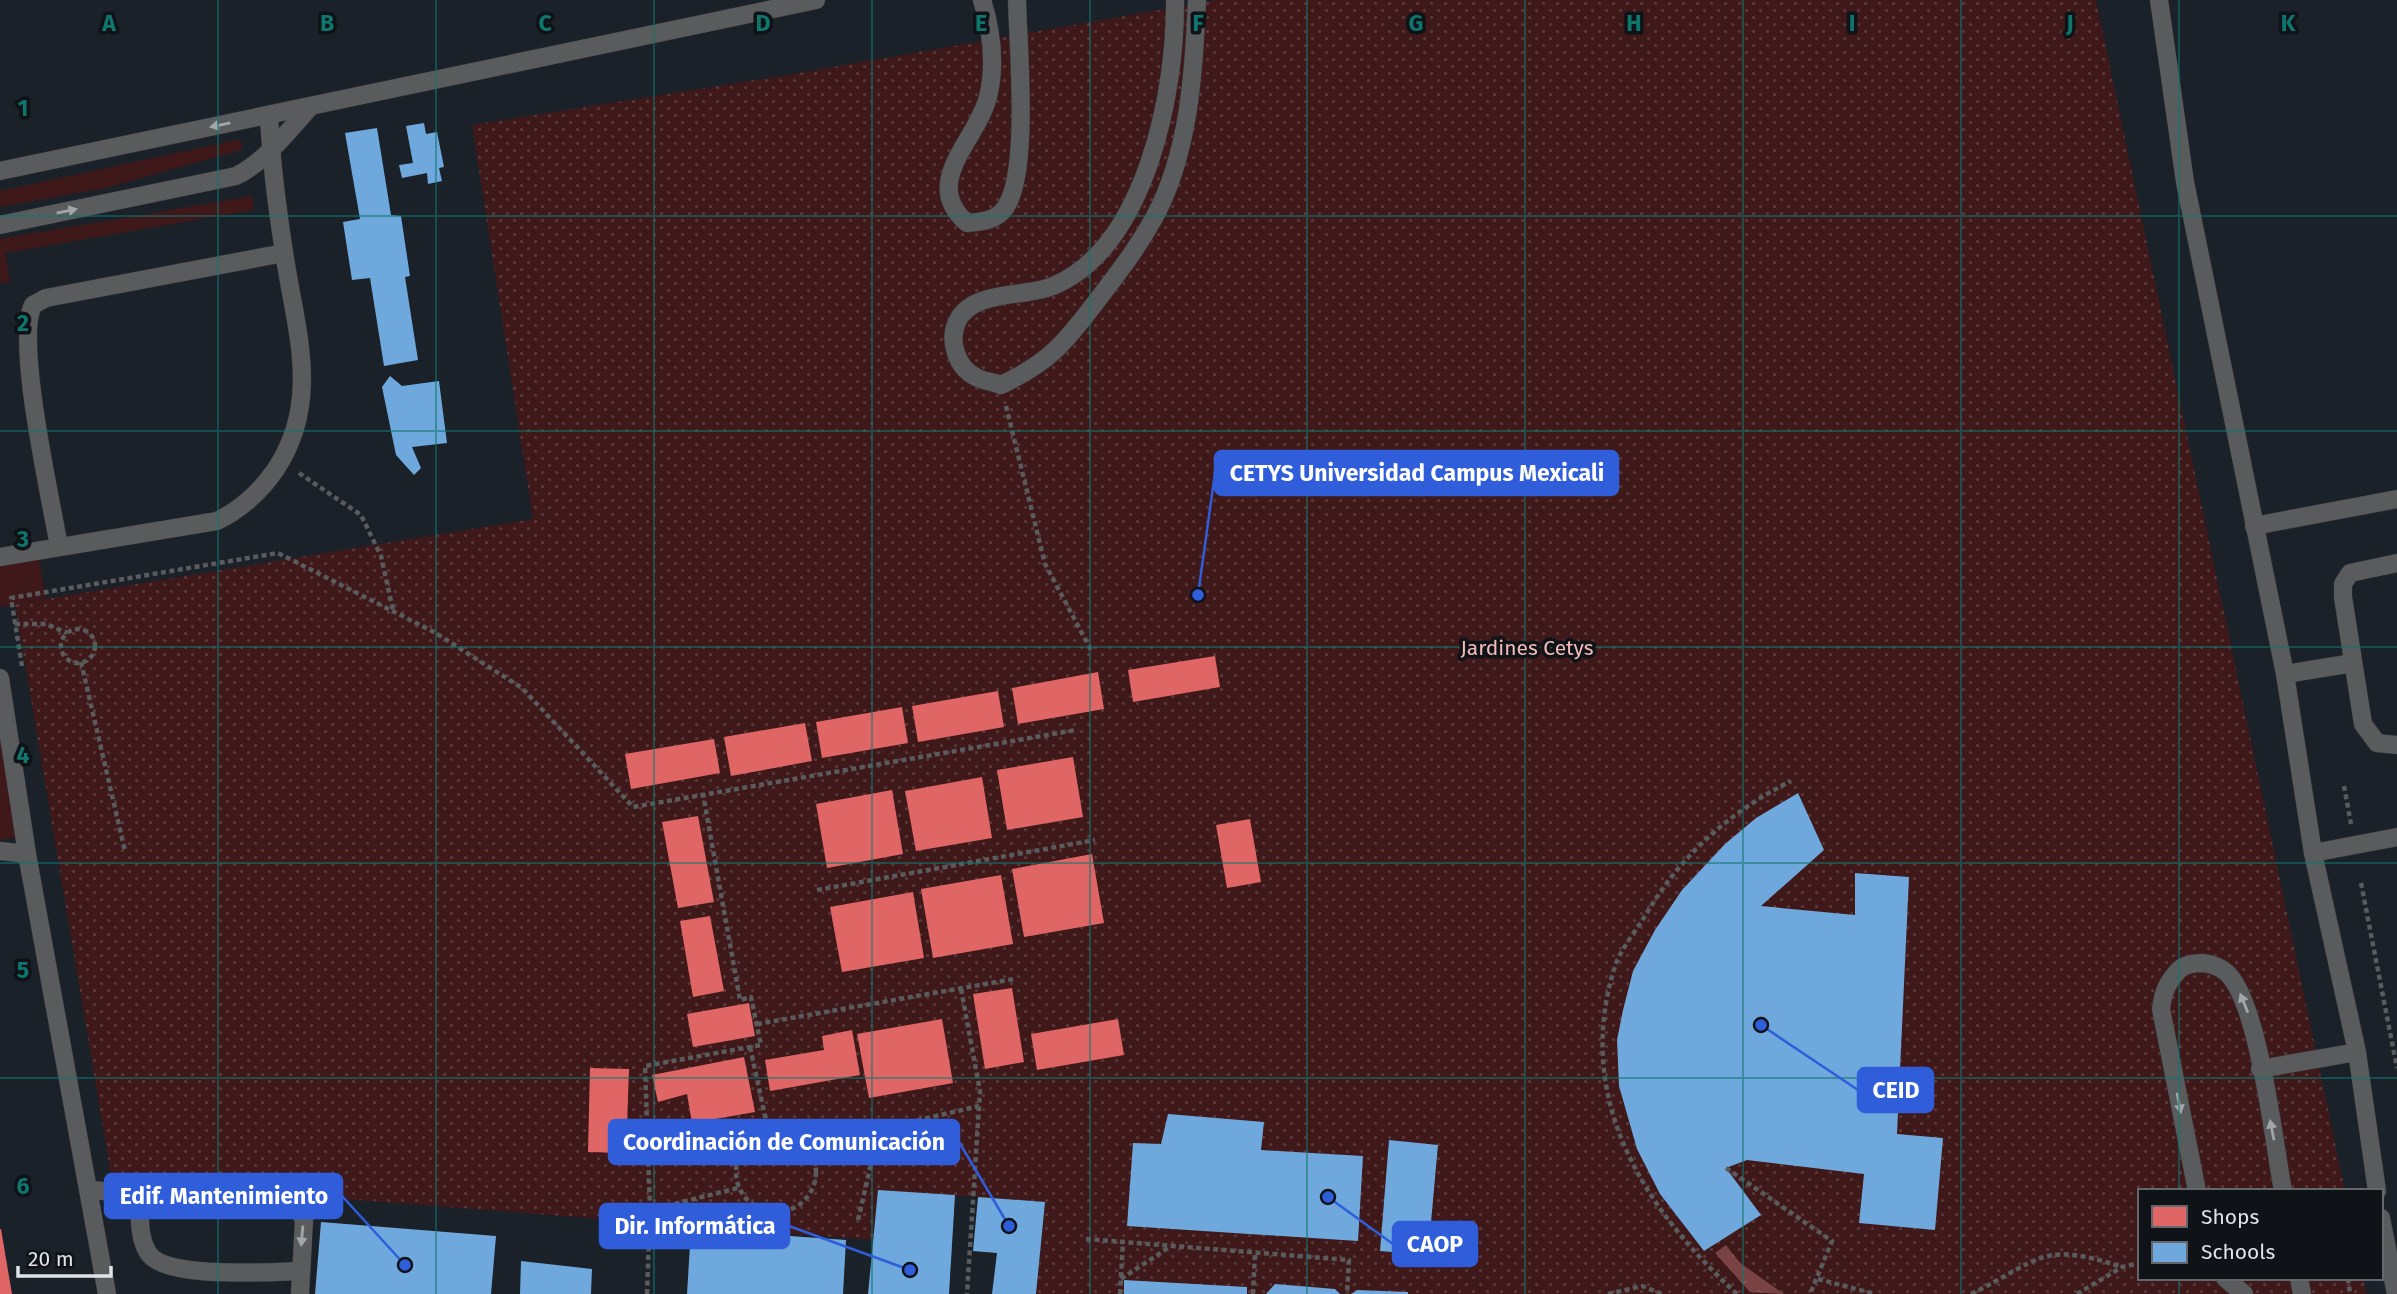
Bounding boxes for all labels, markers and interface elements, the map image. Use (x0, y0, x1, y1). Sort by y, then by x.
text: A (101, 9, 116, 37)
text: B (320, 9, 334, 37)
text: C (538, 9, 552, 37)
text: D (756, 9, 771, 37)
text: E (975, 9, 987, 37)
text: F (1192, 9, 1204, 37)
text: G (1409, 9, 1423, 37)
text: H (1626, 9, 1642, 37)
text: I (1849, 9, 1855, 37)
text: J (2065, 9, 2074, 37)
text: K (2281, 9, 2296, 37)
text: 1 (18, 94, 28, 122)
one-way arrow (209, 119, 231, 130)
one-way arrow (56, 206, 78, 217)
text: 2 (17, 309, 29, 337)
callout: CETYS Universidad Campus Mexicali (1215, 451, 1618, 495)
text: CETYS Universidad Campus Mexicali (1230, 459, 1604, 487)
text: 3 (16, 525, 29, 553)
park label: Jardines Cetys (1460, 635, 1594, 661)
text: 4 (17, 741, 30, 769)
text: 5 (17, 956, 29, 984)
one-way arrow (2238, 992, 2249, 1013)
callout: CEID (1858, 1068, 1933, 1112)
text: CEID (1872, 1076, 1920, 1104)
one-way arrow (2174, 1092, 2185, 1114)
one-way arrow (2266, 1119, 2277, 1141)
callout: Coordinación de Comunicación (609, 1120, 959, 1164)
text: Coordinación de Comunicación (623, 1128, 945, 1156)
text: 6 (17, 1172, 30, 1200)
callout: Edif. Mantenimiento (105, 1174, 342, 1218)
text: Edif. Mantenimiento (120, 1182, 328, 1210)
legend (2138, 1189, 2383, 1280)
callout: Dir. Informática (600, 1204, 789, 1248)
text: Shops (2201, 1204, 2259, 1230)
text: Dir. Informática (614, 1212, 776, 1240)
callout: CAOP (1393, 1222, 1477, 1266)
one-way arrow (296, 1225, 307, 1247)
text: CAOP (1407, 1230, 1463, 1258)
scale bar (18, 1234, 110, 1278)
text: Schools (2201, 1239, 2275, 1265)
text: 20 m (28, 1246, 74, 1272)

